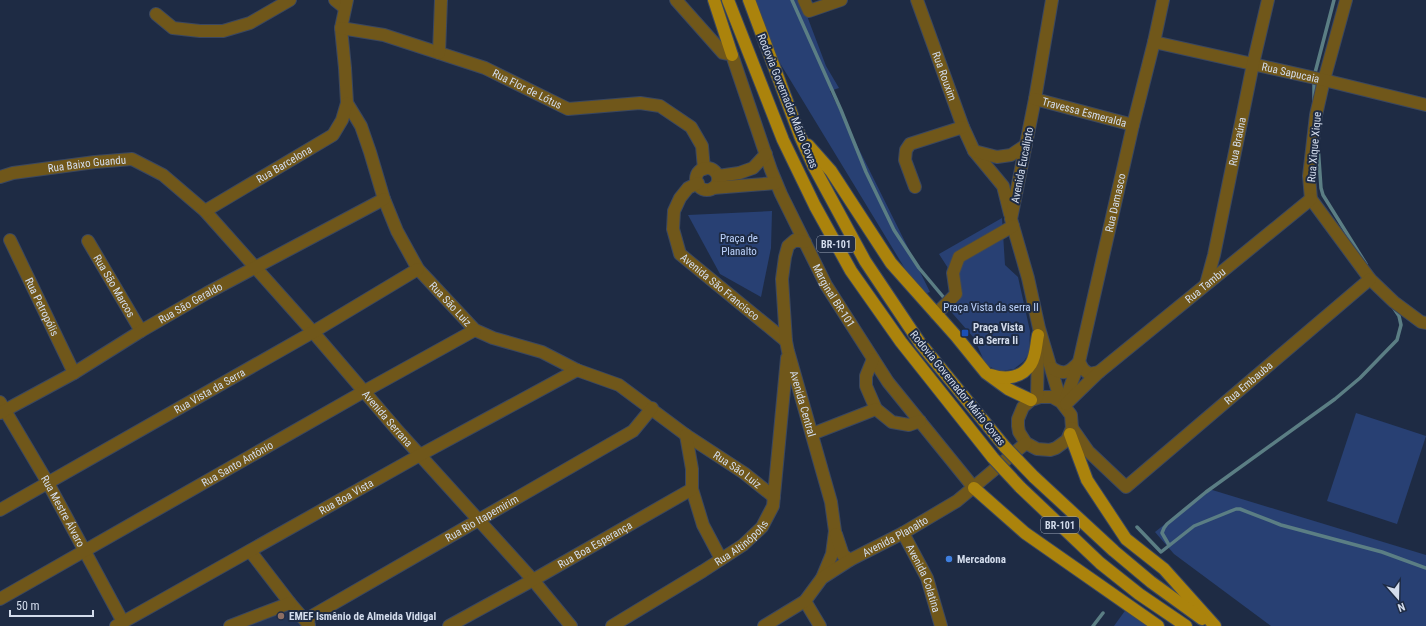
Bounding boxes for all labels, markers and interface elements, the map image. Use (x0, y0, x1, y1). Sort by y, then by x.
street label: Rodovia Governador Mário Covas (755, 32, 821, 170)
street label: Rua Rouxim (929, 50, 959, 103)
street label: Rua Sapucaia (1260, 60, 1321, 86)
street label: Rua Flor de Lótus (490, 67, 564, 112)
street label: Travessa Esmeralda (1040, 95, 1128, 130)
street label: Rua Xique Xique (1305, 111, 1324, 183)
street label: Rua Braúna (1226, 116, 1249, 167)
street label: Avenida Eucalipto (1009, 126, 1036, 204)
street label: Rua Barcelona (254, 143, 315, 186)
street label: Rua Baixo Guandu (47, 154, 127, 175)
street label: Rua Damasco (1103, 172, 1129, 233)
park label: Praça de Planalto (720, 232, 758, 258)
road number: BR-101 (817, 236, 855, 252)
street label: Avenida São Francisco (678, 251, 762, 324)
street label: Rua São Marcos (90, 252, 137, 320)
street label: Marginal BR-101 (810, 262, 857, 330)
street label: Rua Tambu (1183, 265, 1228, 306)
street label: Rua Petropólis (22, 276, 61, 338)
street label: Rua São Luiz (426, 279, 474, 329)
street label: Rua São Geraldo (156, 280, 225, 327)
park label: Praça Vista da serra II (943, 301, 1039, 314)
place label: Praça Vista da Serra Ii (973, 321, 1023, 347)
street label: Rodovia Governador Mário Covas (907, 328, 1008, 448)
marker: Praça Vista da Serra Ii (960, 328, 970, 338)
street label: Rua Embauba (1222, 359, 1275, 407)
street label: Rua Vista da Serra (172, 366, 248, 417)
street label: Avenida Central (787, 369, 818, 438)
street label: Avenida Serrana (359, 388, 415, 450)
street label: Rua Santo Antônio (199, 438, 276, 490)
street label: Rua São Luiz (711, 449, 764, 491)
street label: Rua Mestre Álvaro (38, 473, 87, 550)
street label: Rua Boa Vista (317, 476, 376, 518)
street label: Rua Rio Itapemirim (443, 492, 521, 545)
street label: Avenida Planalto (860, 513, 931, 560)
road number: BR-101 (1041, 517, 1079, 533)
street label: Rua Altinópolis (712, 518, 771, 569)
street label: Rua Boa Esperança (556, 519, 635, 571)
street label: Avenida Colatina (903, 542, 943, 614)
place label: Mercadona (957, 553, 1006, 566)
marker: Mercadona (944, 554, 954, 564)
north arrow (1378, 578, 1418, 618)
scale bar (10, 592, 93, 618)
text: 50 m (16, 599, 40, 613)
text: N (1396, 600, 1407, 614)
place label: EMEF Ismênio de Almeida Vidigal (289, 610, 437, 623)
marker: EMEF Ismênio de Almeida Vidigal (276, 611, 286, 621)

